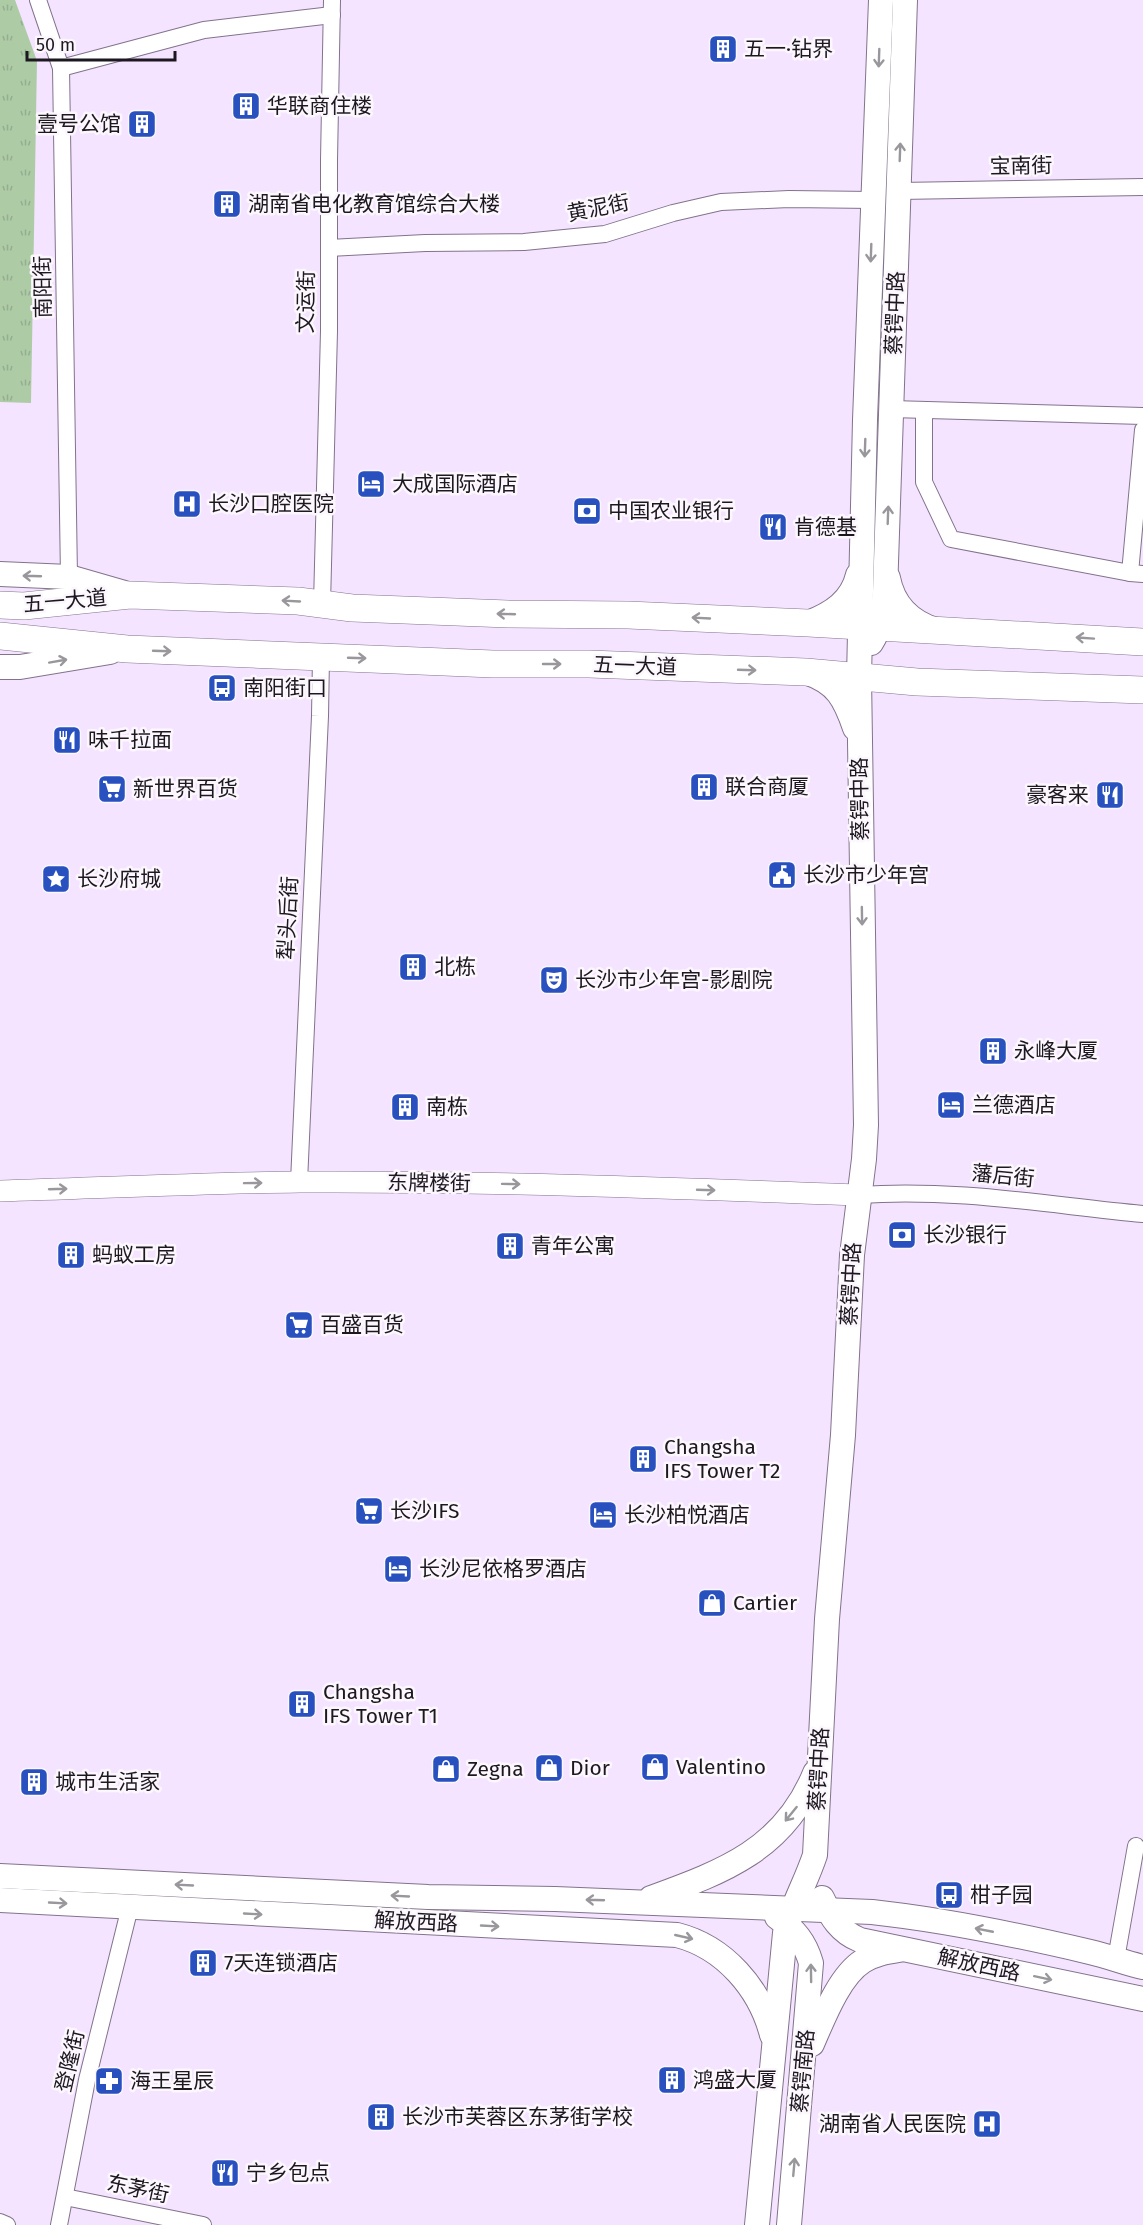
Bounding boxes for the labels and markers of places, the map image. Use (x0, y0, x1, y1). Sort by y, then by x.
building icon: 五一·钻界 (707, 33, 739, 65)
place label: 五一·钻界 (744, 36, 833, 62)
building icon: 华联商住楼 (230, 90, 262, 122)
place label: 华联商住楼 (267, 93, 372, 119)
building icon: 壹号公馆 (126, 108, 158, 140)
place label: 壹号公馆 (37, 111, 121, 137)
building icon: 湖南省电化教育馆综合大楼 (211, 188, 243, 220)
place label: 湖南省电化教育馆综合大楼 (248, 191, 500, 217)
hotel icon: 大成国际酒店 (355, 468, 387, 500)
place label: 大成国际酒店 (392, 471, 518, 497)
hospital icon: 长沙口腔医院 (171, 488, 203, 520)
place label: 长沙口腔医院 (208, 491, 334, 517)
bank icon: 中国农业银行 (571, 495, 603, 527)
place label: 中国农业银行 (608, 498, 734, 524)
restaurant icon: 肯德基 (757, 511, 789, 543)
place label: 肯德基 (794, 514, 857, 540)
bus stop icon: 南阳街口 (206, 672, 238, 704)
place label: 南阳街口 (243, 675, 327, 701)
restaurant icon: 味千拉面 (51, 724, 83, 756)
place label: 味千拉面 (88, 727, 172, 753)
building icon: 联合商厦 (688, 771, 720, 803)
supermarket icon: 新世界百货 (96, 773, 128, 805)
place label: 联合商厦 (725, 774, 809, 800)
place label: 新世界百货 (133, 776, 238, 802)
restaurant icon: 豪客来 (1094, 779, 1126, 811)
place label: 豪客来 (1026, 782, 1089, 808)
public building icon: 长沙市少年宫 (766, 859, 798, 891)
place label: 长沙市少年宫 (803, 862, 929, 888)
place icon: 长沙府城 (40, 863, 72, 895)
place label: 长沙府城 (77, 866, 161, 892)
building icon: 北栋 (397, 951, 429, 983)
place label: 北栋 (434, 954, 476, 980)
theatre icon: 长沙市少年宫-影剧院 (538, 964, 570, 996)
place label: 长沙市少年宫-影剧院 (575, 967, 772, 993)
building icon: 永峰大厦 (977, 1035, 1009, 1067)
place label: 永峰大厦 (1014, 1038, 1098, 1064)
hotel icon: 兰德酒店 (935, 1089, 967, 1121)
building icon: 南栋 (389, 1091, 421, 1123)
place label: 兰德酒店 (972, 1092, 1056, 1118)
place label: 南栋 (426, 1094, 468, 1120)
bank icon: 长沙银行 (886, 1219, 918, 1251)
place label: 长沙银行 (923, 1222, 1007, 1248)
building icon: 青年公寓 (494, 1230, 526, 1262)
place label: 青年公寓 (531, 1233, 615, 1259)
building icon: 蚂蚁工房 (55, 1239, 87, 1271)
place label: 蚂蚁工房 (92, 1242, 176, 1268)
supermarket icon: 百盛百货 (283, 1309, 315, 1341)
place label: 百盛百货 (320, 1312, 404, 1338)
place label: Changsha IFS Tower T2 (664, 1434, 781, 1484)
building icon: Changsha IFS Tower T2 (627, 1443, 659, 1475)
supermarket icon: 长沙IFS (353, 1495, 385, 1527)
place label: 长沙IFS (390, 1498, 460, 1524)
hotel icon: 长沙柏悦酒店 (587, 1499, 619, 1531)
place label: 长沙柏悦酒店 (624, 1502, 750, 1528)
hotel icon: 长沙尼依格罗酒店 (382, 1553, 414, 1585)
place label: 长沙尼依格罗酒店 (419, 1556, 587, 1582)
shop icon: Cartier (696, 1587, 728, 1619)
place label: Cartier (733, 1590, 797, 1616)
place label: Changsha IFS Tower T1 (323, 1679, 438, 1729)
building icon: Changsha IFS Tower T1 (286, 1688, 318, 1720)
shop icon: Valentino (639, 1751, 671, 1783)
shop icon: Dior (533, 1752, 565, 1784)
shop icon: Zegna (430, 1753, 462, 1785)
place label: Valentino (676, 1754, 766, 1780)
place label: Dior (570, 1755, 610, 1781)
place label: Zegna (467, 1756, 524, 1782)
building icon: 城市生活家 (18, 1766, 50, 1798)
place label: 城市生活家 (55, 1769, 160, 1795)
bus stop icon: 柑子园 (933, 1879, 965, 1911)
place label: 柑子园 (970, 1882, 1033, 1908)
building icon: 7天连锁酒店 (187, 1947, 219, 1979)
place label: 7天连锁酒店 (224, 1950, 338, 1976)
building icon: 鸿盛大厦 (656, 2064, 688, 2096)
pharmacy icon: 海王星辰 (93, 2065, 125, 2097)
place label: 鸿盛大厦 (693, 2067, 777, 2093)
place label: 海王星辰 (130, 2068, 214, 2094)
building icon: 长沙市芙蓉区东茅街学校 (365, 2101, 397, 2133)
place label: 长沙市芙蓉区东茅街学校 (402, 2104, 633, 2130)
hospital icon: 湖南省人民医院 (971, 2108, 1003, 2140)
place label: 湖南省人民医院 (819, 2111, 966, 2137)
restaurant icon: 宁乡包点 (209, 2157, 241, 2189)
place label: 宁乡包点 (246, 2160, 330, 2186)

